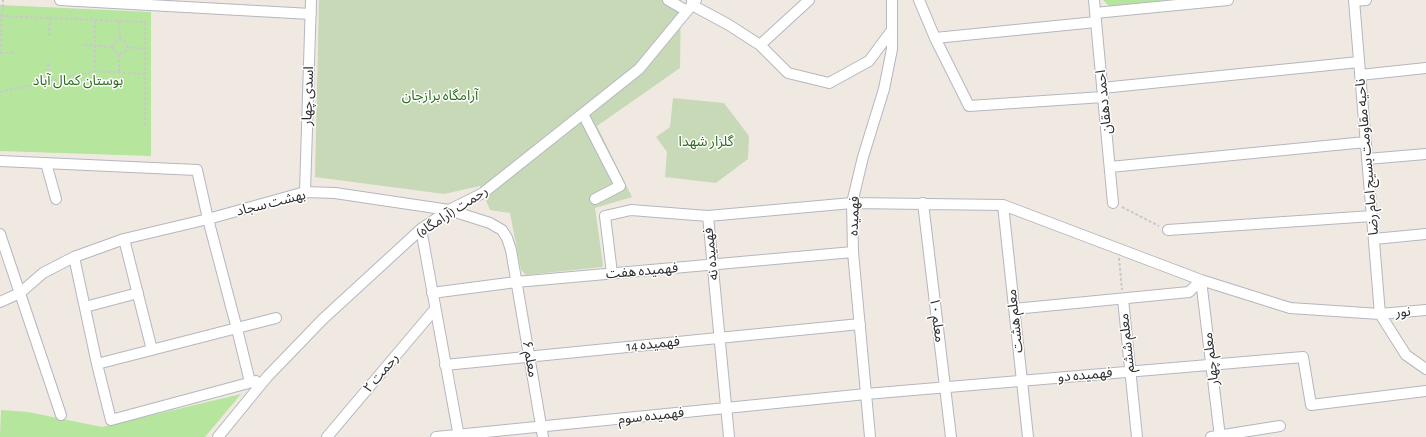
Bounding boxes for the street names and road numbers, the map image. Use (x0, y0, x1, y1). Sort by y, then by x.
street label: اسدی چهار (299, 66, 317, 126)
street label: احمد دهقان (1092, 69, 1116, 135)
street label: ناحیه مقاومت بسیج امام رضا (1352, 78, 1382, 236)
street label: رحمت (آرامگاه) (413, 182, 491, 242)
street label: بهشت سجاد (235, 186, 307, 220)
street label: فهمیده (845, 196, 863, 236)
street label: فهمیده نه (700, 227, 722, 281)
street label: فهمیده هفت (605, 259, 679, 283)
street label: معلم هشت (1003, 288, 1027, 354)
street label: معلم ۱۰ (926, 297, 948, 343)
street label: نور (1395, 303, 1411, 321)
street label: معلم ششم (1116, 312, 1138, 374)
street label: معلم چهار (1199, 331, 1223, 387)
street label: فهمیده 14 (625, 333, 681, 355)
street label: معلم ۶ (519, 339, 541, 379)
street label: رحمت ۲ (360, 350, 402, 396)
street label: فهمیده دو (1057, 364, 1113, 386)
street label: فهمیده سوم (617, 404, 685, 428)

